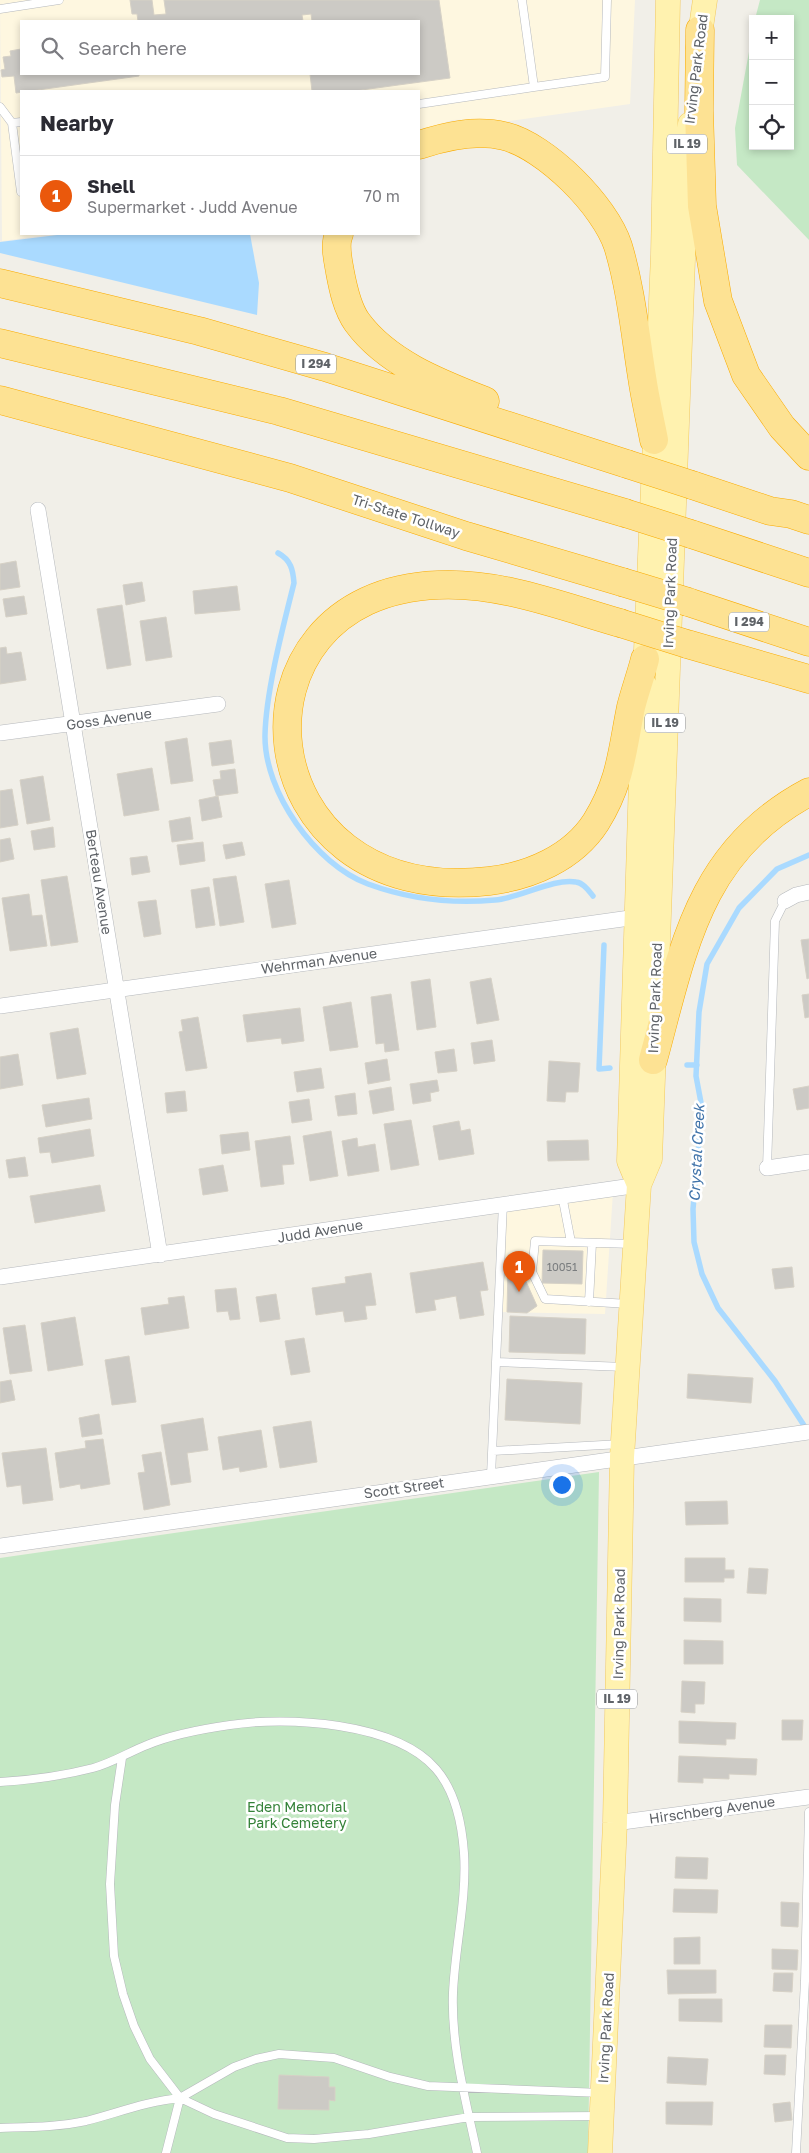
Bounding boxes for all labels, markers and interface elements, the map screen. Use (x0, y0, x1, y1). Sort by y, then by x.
street label: Irving Park Road (680, 13, 711, 125)
map controls (749, 15, 794, 150)
button: + (749, 15, 794, 60)
search box (20, 20, 420, 75)
icon: search (38, 34, 66, 62)
text: Search here (78, 36, 187, 59)
button: − (749, 60, 794, 105)
button: locate (749, 105, 794, 150)
text: Nearby (40, 110, 114, 136)
road number: IL 19 (667, 134, 707, 154)
text: Shell (87, 174, 135, 197)
text: 1 (52, 186, 60, 206)
text: 70 m (363, 186, 400, 206)
text: Supermarket · Judd Avenue (87, 197, 298, 217)
road number: I 294 (296, 354, 336, 374)
street label: Tri-State Tollway (350, 490, 462, 541)
street label: Irving Park Road (659, 537, 680, 649)
road number: I 294 (729, 612, 769, 632)
street label: Goss Avenue (65, 704, 153, 733)
road number: IL 19 (645, 714, 685, 732)
street label: Berteau Avenue (83, 828, 116, 936)
street label: Irving Park Road (644, 942, 665, 1054)
street label: Wehrman Avenue (260, 944, 378, 977)
water label: Crystal Creek (684, 1102, 709, 1202)
street label: Judd Avenue (276, 1215, 364, 1246)
pin: 1 (503, 1251, 535, 1292)
house number: 10051 (547, 1260, 577, 1273)
your location (549, 1472, 575, 1498)
street label: Scott Street (363, 1473, 445, 1502)
street label: Irving Park Road (609, 1568, 628, 1679)
road number: IL 19 (597, 1690, 637, 1708)
street label: Hirschberg Avenue (648, 1792, 776, 1827)
park label: Eden Memorial Park Cemetery (247, 1798, 347, 1831)
street label: Irving Park Road (594, 1972, 617, 2084)

